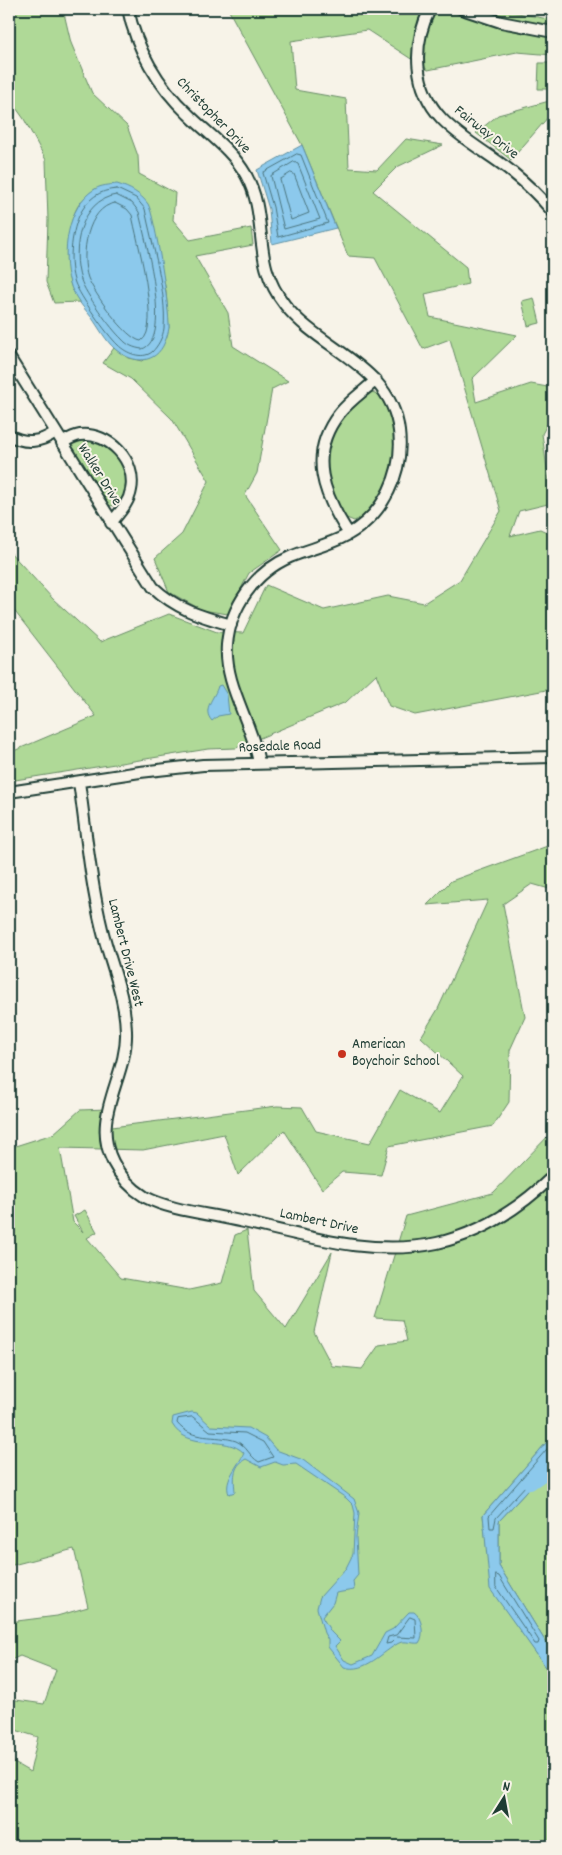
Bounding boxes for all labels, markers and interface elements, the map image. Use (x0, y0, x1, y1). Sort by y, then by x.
street label: Christopher Drive (171, 73, 256, 160)
street label: Fairway Drive (449, 101, 523, 166)
street label: Walker Drive (71, 440, 127, 511)
street label: Rosedale Road (238, 735, 322, 759)
street label: Lambert Drive West (101, 897, 149, 1010)
place label: American Boychoir School (352, 1034, 440, 1073)
marker: American Boychoir School (336, 1048, 348, 1060)
street label: Lambert Drive (278, 1203, 361, 1241)
north arrow (480, 1772, 530, 1822)
text: N (501, 1777, 511, 1798)

